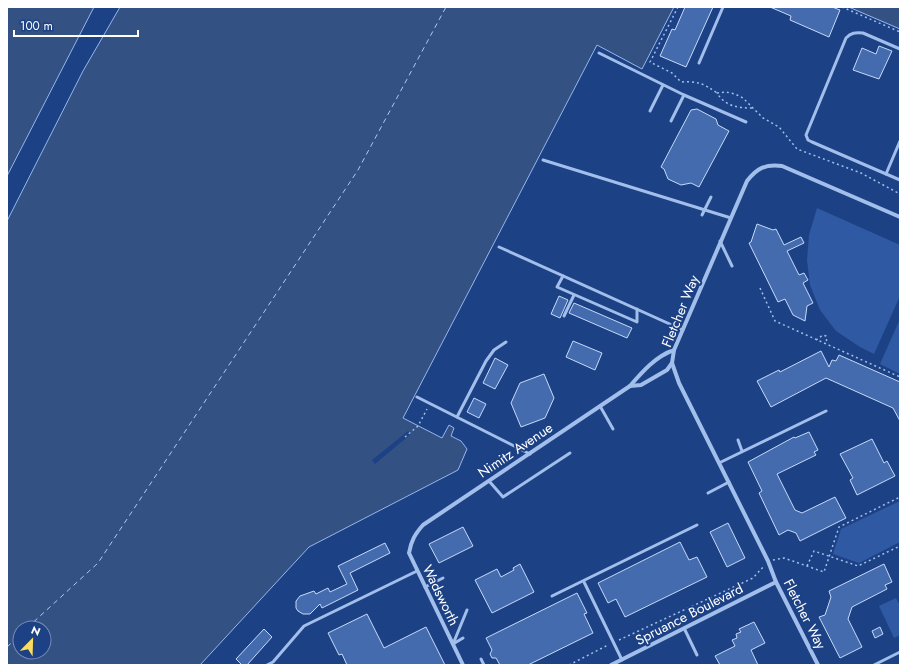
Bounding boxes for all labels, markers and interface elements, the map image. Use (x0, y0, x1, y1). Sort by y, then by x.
scale bar (14, 12, 138, 38)
text: 100 m (20, 17, 53, 35)
street label: Fletcher Way (656, 271, 704, 350)
street label: Nimitz Avenue (473, 417, 557, 483)
street label: Wadsworth (418, 561, 464, 629)
street label: Fletcher Way (779, 575, 832, 653)
street label: Spruance Boulevard (632, 578, 746, 650)
north arrow (12, 620, 52, 660)
text: N (29, 622, 43, 640)

